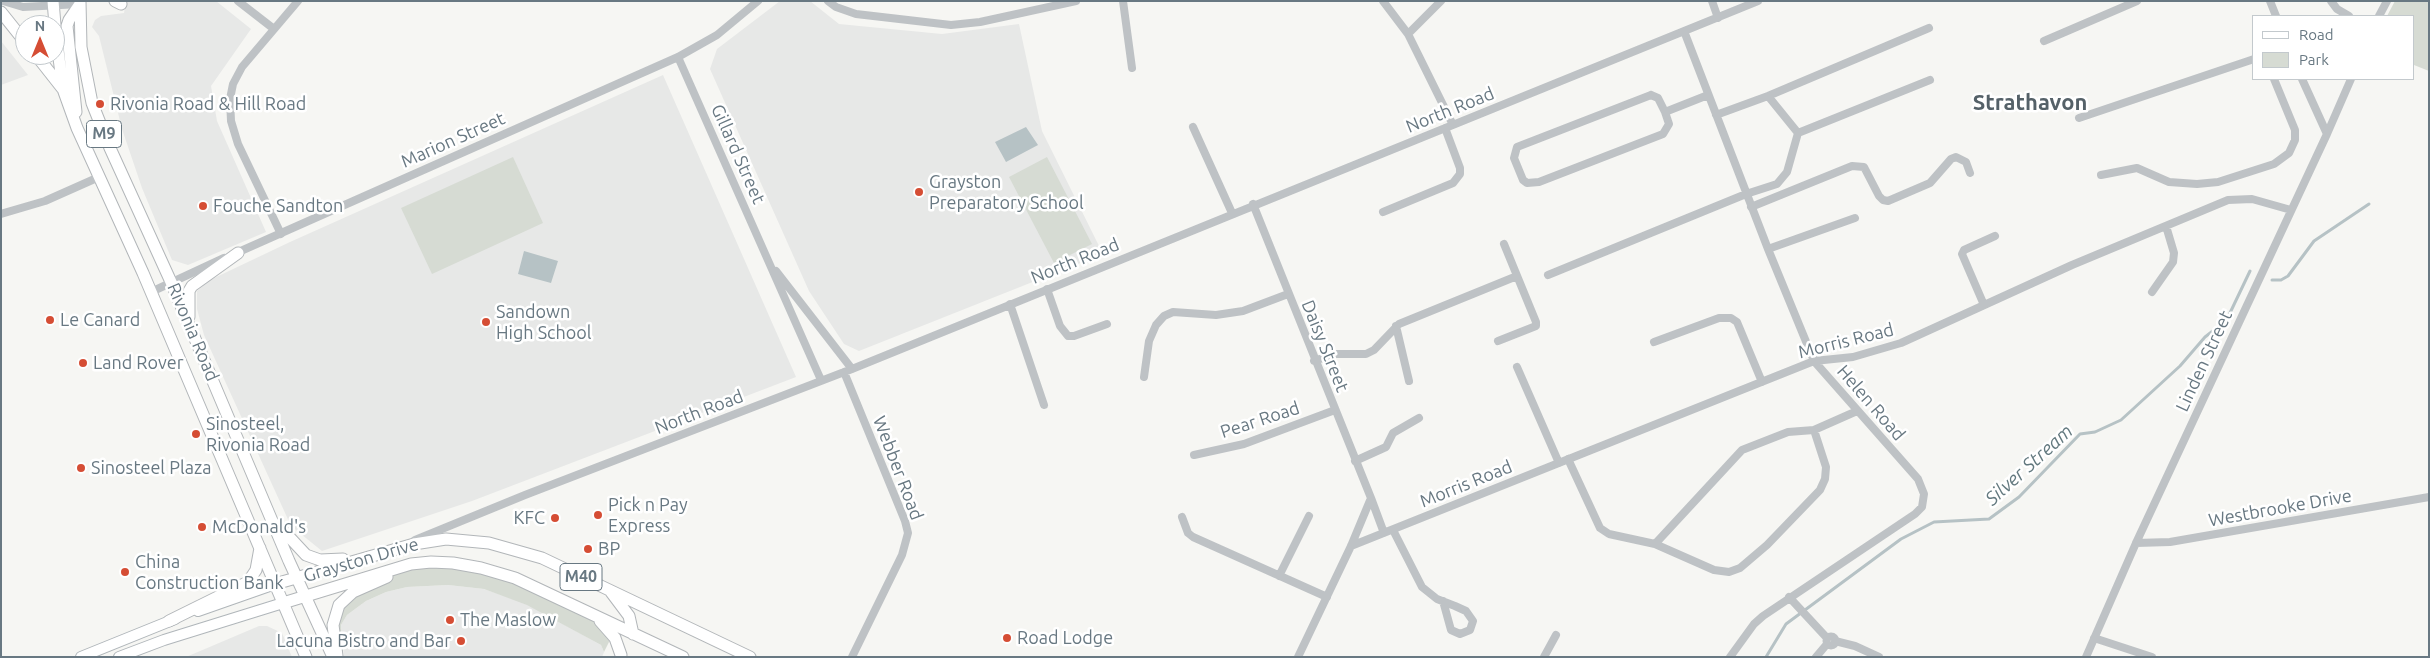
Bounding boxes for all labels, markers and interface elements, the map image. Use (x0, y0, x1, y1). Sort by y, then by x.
north arrow (15, 15, 65, 65)
legend (2252, 15, 2415, 80)
text: N (35, 18, 45, 34)
text: Road (2299, 26, 2334, 43)
text: Park (2299, 51, 2329, 68)
street label: North Road (1403, 83, 1497, 137)
district label: Strathavon (1973, 90, 2087, 116)
place label: Rivonia Road & Hill Road (110, 93, 306, 115)
marker: Rivonia Road & Hill Road (94, 98, 106, 110)
street label: Gillard Street (706, 101, 770, 207)
street label: Marion Street (398, 108, 508, 172)
road number: M9 (86, 120, 122, 148)
place label: Grayston Preparatory School (929, 171, 1084, 213)
marker: Grayston Preparatory School (913, 186, 925, 198)
place label: Fouche Sandton (213, 195, 343, 217)
marker: Fouche Sandton (197, 200, 209, 212)
street label: North Road (1028, 234, 1122, 288)
street label: Rivonia Road (163, 280, 223, 384)
street label: Daisy Street (1297, 297, 1353, 395)
place label: Sandown High School (496, 301, 592, 344)
street label: Linden Street (2171, 307, 2237, 415)
place label: Le Canard (60, 309, 140, 331)
marker: Le Canard (44, 314, 56, 326)
marker: Sandown High School (480, 316, 492, 328)
street label: Morris Road (1796, 319, 1896, 363)
place label: Land Rover (93, 352, 184, 374)
marker: Land Rover (77, 357, 89, 369)
street label: Helen Road (1832, 361, 1910, 445)
street label: North Road (652, 385, 746, 439)
street label: Pear Road (1218, 397, 1302, 443)
place label: Sinosteel, Rivonia Road (206, 413, 310, 456)
street label: Webber Road (868, 413, 928, 523)
water label: Silver Stream (1981, 420, 2077, 510)
marker: Sinosteel, Rivonia Road (190, 428, 202, 440)
street label: Morris Road (1417, 456, 1515, 512)
place label: Sinosteel Plaza (91, 457, 211, 479)
marker: Sinosteel Plaza (75, 462, 87, 474)
street label: Westbrooke Drive (2207, 485, 2353, 531)
place label: Pick n Pay Express (608, 494, 688, 536)
place label: KFC (514, 507, 545, 529)
marker: Pick n Pay Express (592, 509, 604, 521)
marker: KFC (549, 512, 561, 524)
place label: McDonald's (212, 516, 306, 538)
marker: McDonald's (196, 521, 208, 533)
street label: Grayston Drive (301, 533, 421, 587)
place label: BP (598, 538, 620, 560)
marker: BP (582, 543, 594, 555)
place label: China Construction Bank (135, 551, 284, 594)
road number: M40 (560, 564, 602, 590)
marker: China Construction Bank (119, 566, 131, 578)
place label: The Maslow (460, 609, 556, 631)
marker: The Maslow (444, 614, 456, 626)
place label: Road Lodge (1017, 627, 1113, 649)
place label: Lacuna Bistro and Bar (276, 630, 451, 652)
marker: Road Lodge (1001, 632, 1013, 644)
marker: Lacuna Bistro and Bar (455, 635, 467, 647)

